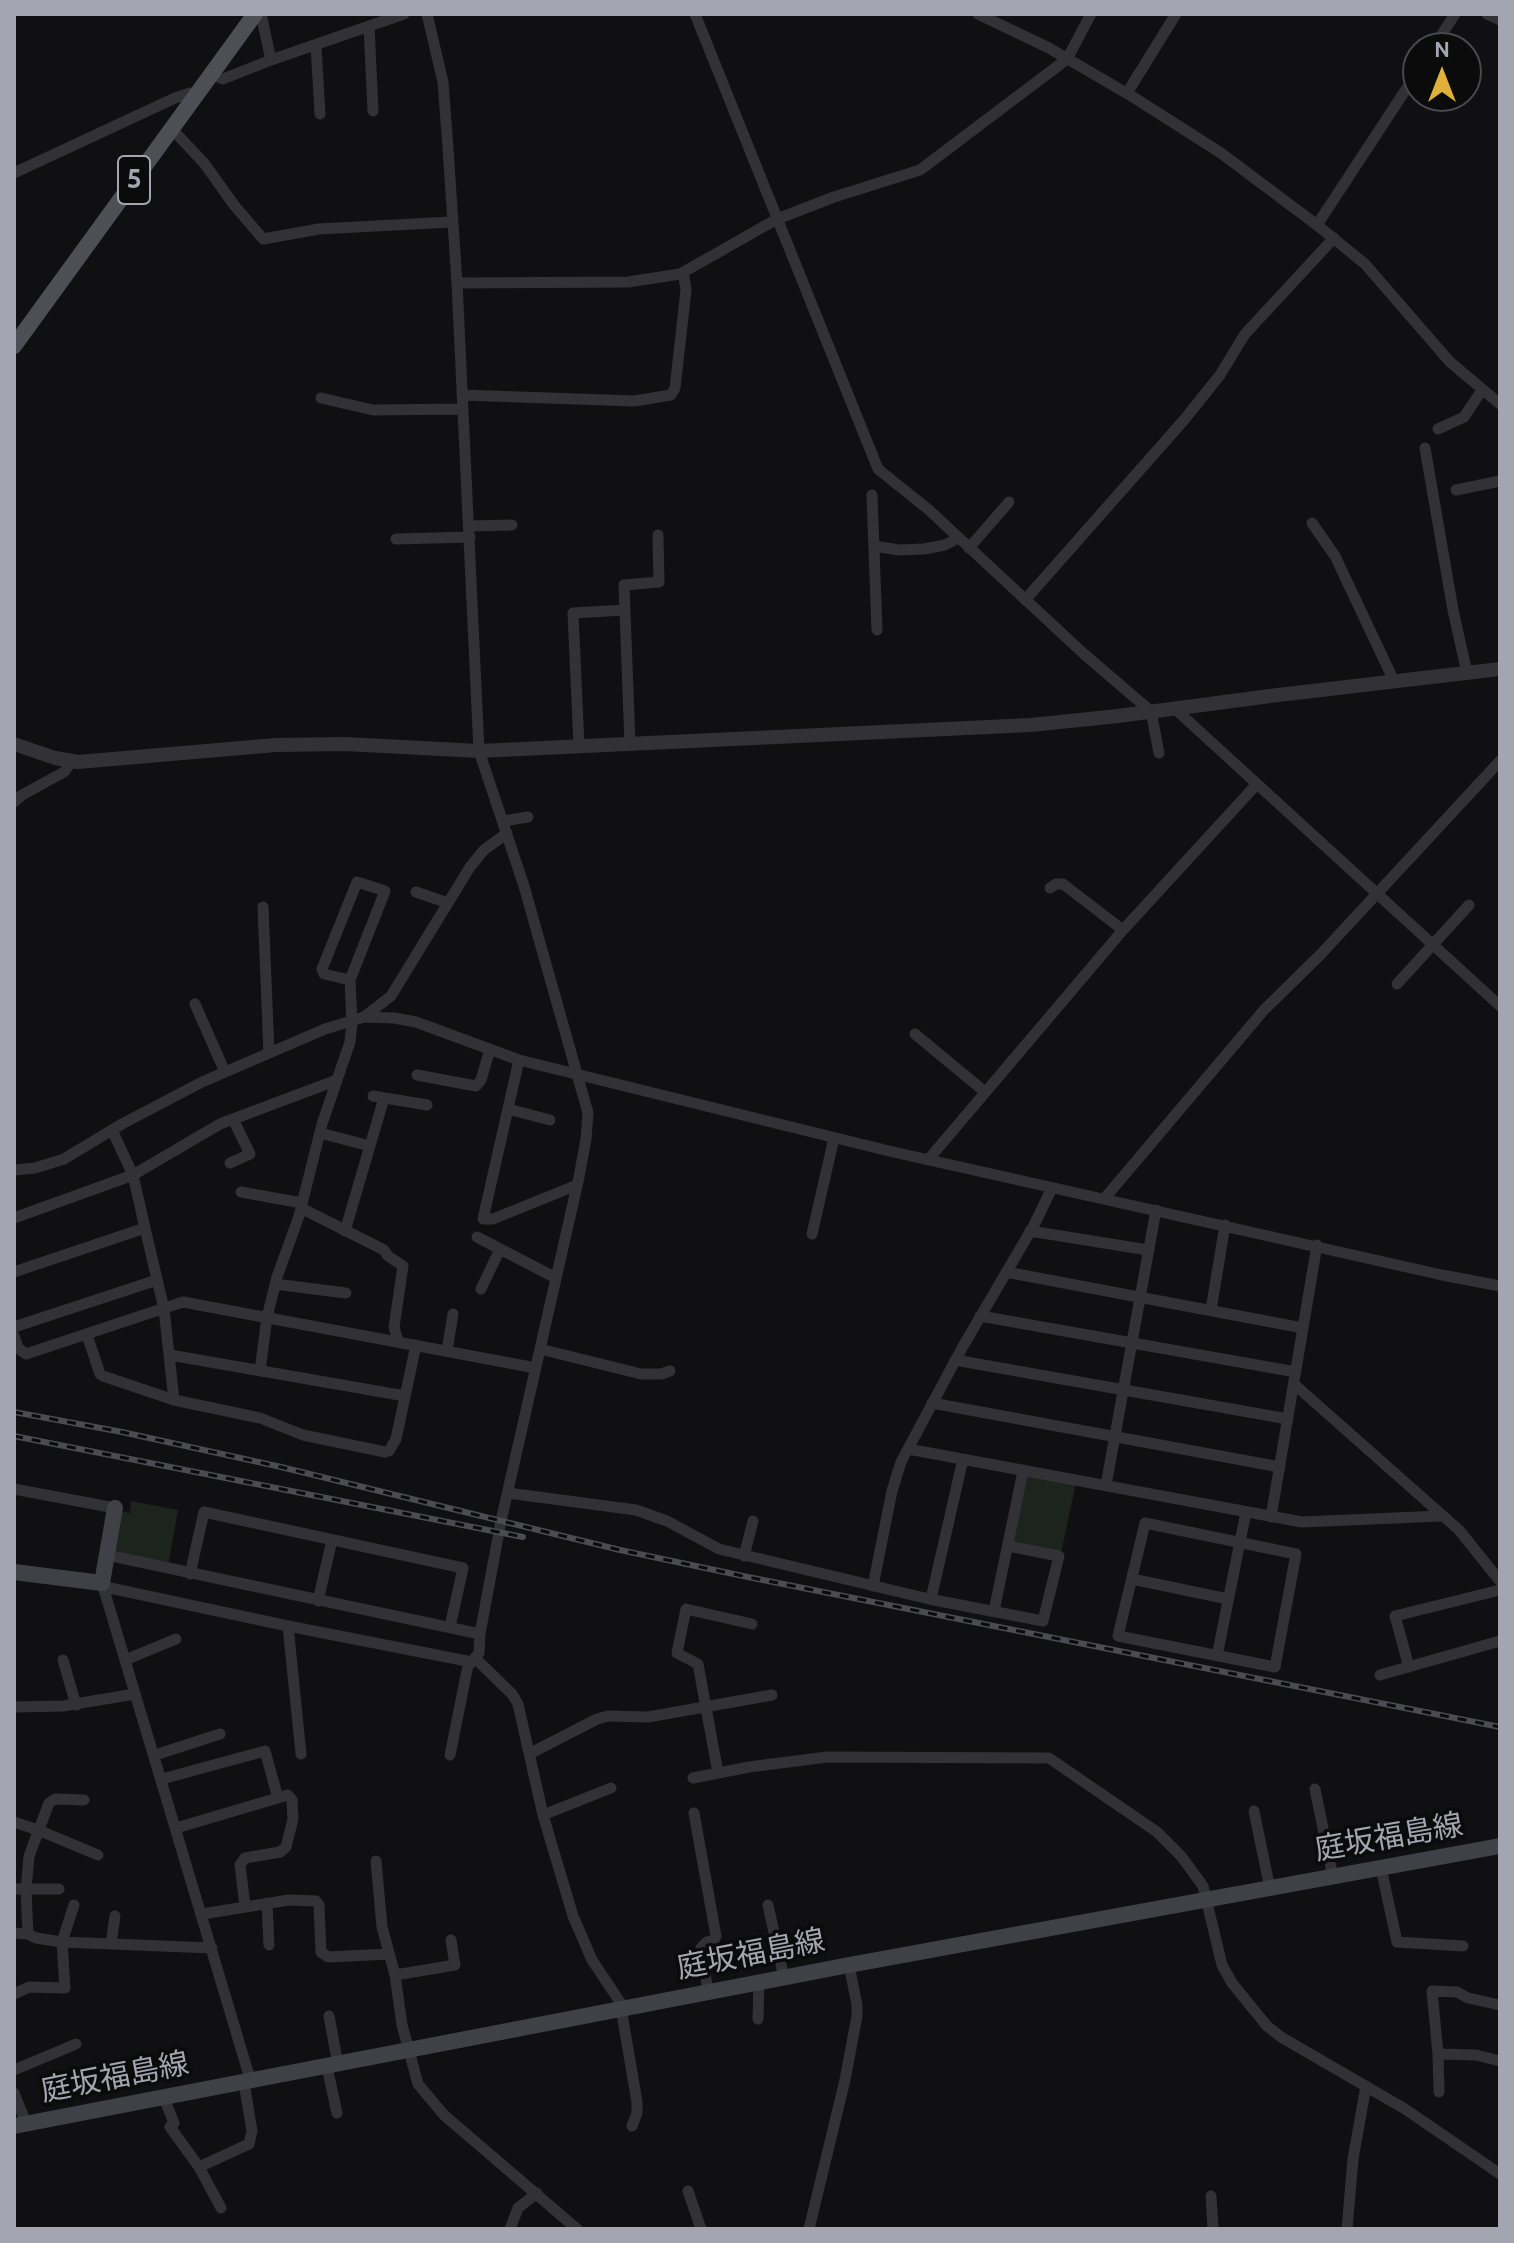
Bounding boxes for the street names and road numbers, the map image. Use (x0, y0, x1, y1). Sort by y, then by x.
road number: 5 (118, 156, 150, 204)
street label: 庭坂福島線 (1312, 1807, 1466, 1869)
street label: 庭坂福島線 (674, 1923, 828, 1987)
street label: 庭坂福島線 (38, 2046, 192, 2110)

